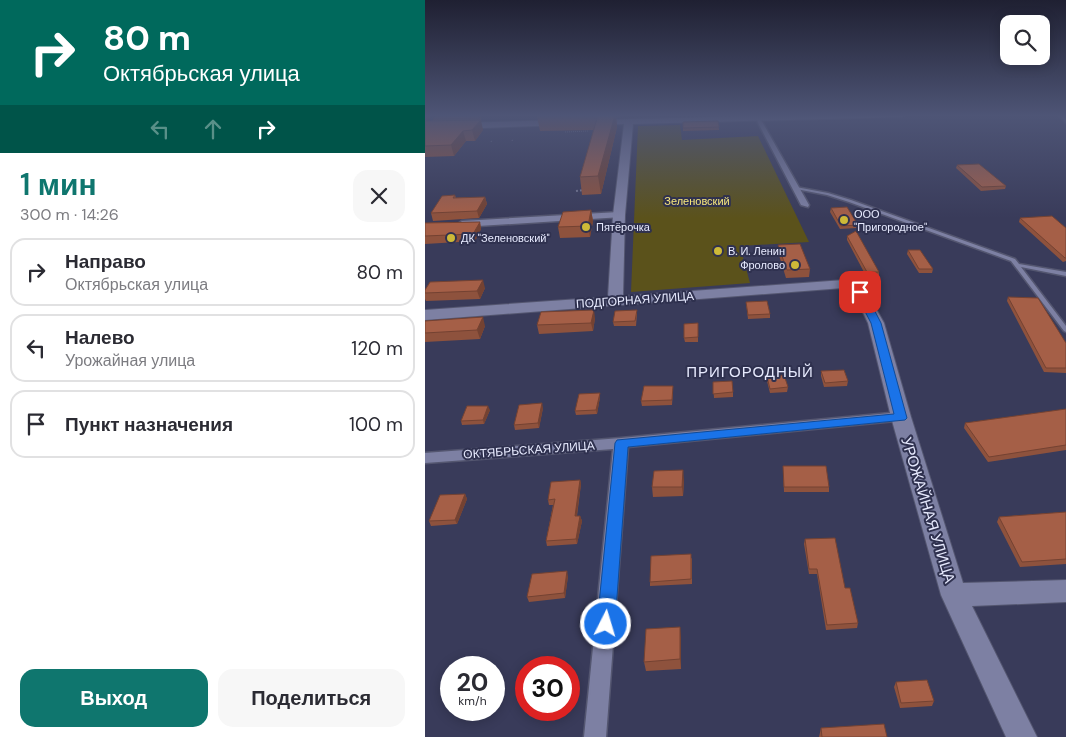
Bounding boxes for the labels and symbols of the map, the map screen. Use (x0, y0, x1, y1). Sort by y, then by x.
park label: Зеленовский (664, 194, 730, 208)
place label: ООО "Пригородное" (854, 207, 927, 234)
marker: ООО "Пригородное" (838, 214, 850, 226)
place label: Пятёрочка (596, 220, 651, 234)
marker: Пятёрочка (580, 221, 592, 233)
place label: ДК "Зеленовский" (461, 231, 550, 245)
marker: ДК "Зеленовский" (445, 232, 457, 244)
place label: В. И. Ленин (728, 244, 785, 258)
marker: В. И. Ленин (712, 245, 724, 257)
place label: Фролово (740, 258, 785, 272)
marker: Фролово (789, 259, 801, 271)
pin (839, 271, 881, 313)
street label: ПОДГОРНАЯ УЛИЦА (576, 288, 694, 312)
district label: ПРИГОРОДНЫЙ (686, 362, 814, 382)
street label: УРОЖАЙНАЯ УЛИЦА (896, 435, 960, 585)
street label: ОКТЯБРЬСКАЯ УЛИЦА (463, 437, 595, 463)
position arrow (579, 597, 631, 649)
speed limit sign: 30 (515, 656, 580, 721)

